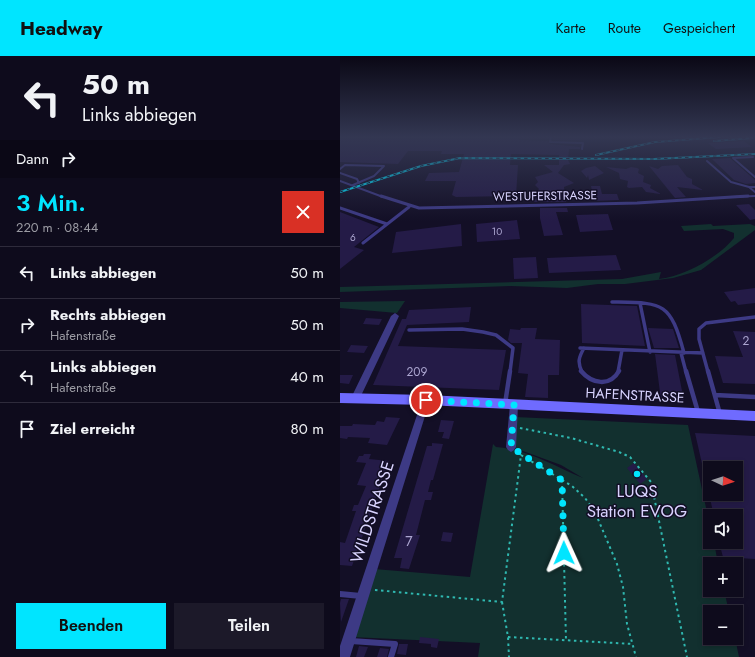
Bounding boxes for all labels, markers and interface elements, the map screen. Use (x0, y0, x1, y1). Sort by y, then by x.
text: Headway (20, 15, 102, 42)
text: Karte (556, 18, 586, 38)
text: Route (608, 18, 641, 38)
text: Gespeichert (663, 18, 735, 38)
text: 50 m (82, 64, 150, 105)
icon: left (16, 72, 68, 124)
text: Links abbiegen (82, 102, 197, 128)
text: Dann (16, 148, 49, 170)
icon: right (57, 148, 79, 170)
text: 3 Min. (16, 185, 86, 220)
street label: WESTUFERSTRASSE (493, 186, 597, 206)
button: close (282, 191, 324, 233)
text: 220 m · 08:44 (16, 218, 98, 237)
house number: 10 (492, 224, 502, 239)
house number: 6 (350, 230, 356, 245)
icon: left (16, 262, 38, 284)
text: Links abbiegen (50, 262, 156, 284)
text: 50 m (290, 262, 324, 284)
text: Rechts abbiegen (50, 304, 166, 326)
icon: right (16, 314, 38, 336)
text: 50 m (290, 314, 324, 336)
text: Hafenstraße (50, 326, 116, 345)
house number: 2 (743, 332, 750, 350)
text: Links abbiegen (50, 356, 156, 378)
house number: 209 (407, 363, 428, 381)
icon: left (16, 366, 38, 388)
text: 40 m (290, 366, 324, 388)
text: Hafenstraße (50, 378, 116, 397)
street label: HAFENSTRASSE (585, 382, 685, 408)
pin (409, 383, 443, 417)
icon: arrive (415, 389, 437, 411)
icon: arrive (16, 418, 38, 440)
text: Ziel erreicht (50, 418, 135, 440)
text: 80 m (291, 418, 324, 440)
street label: WILDSTRASSE (344, 458, 400, 566)
north arrow (703, 461, 743, 501)
map controls (703, 461, 743, 645)
marker: LUQS Station EVOG (632, 469, 642, 479)
place label: LUQS Station EVOG (587, 479, 687, 523)
button: sound (703, 509, 743, 549)
house number: 7 (405, 531, 413, 551)
position arrow (543, 532, 585, 574)
button: + (703, 557, 743, 597)
button: Beenden (16, 603, 166, 649)
button: Teilen (174, 603, 324, 649)
button: − (703, 605, 743, 645)

